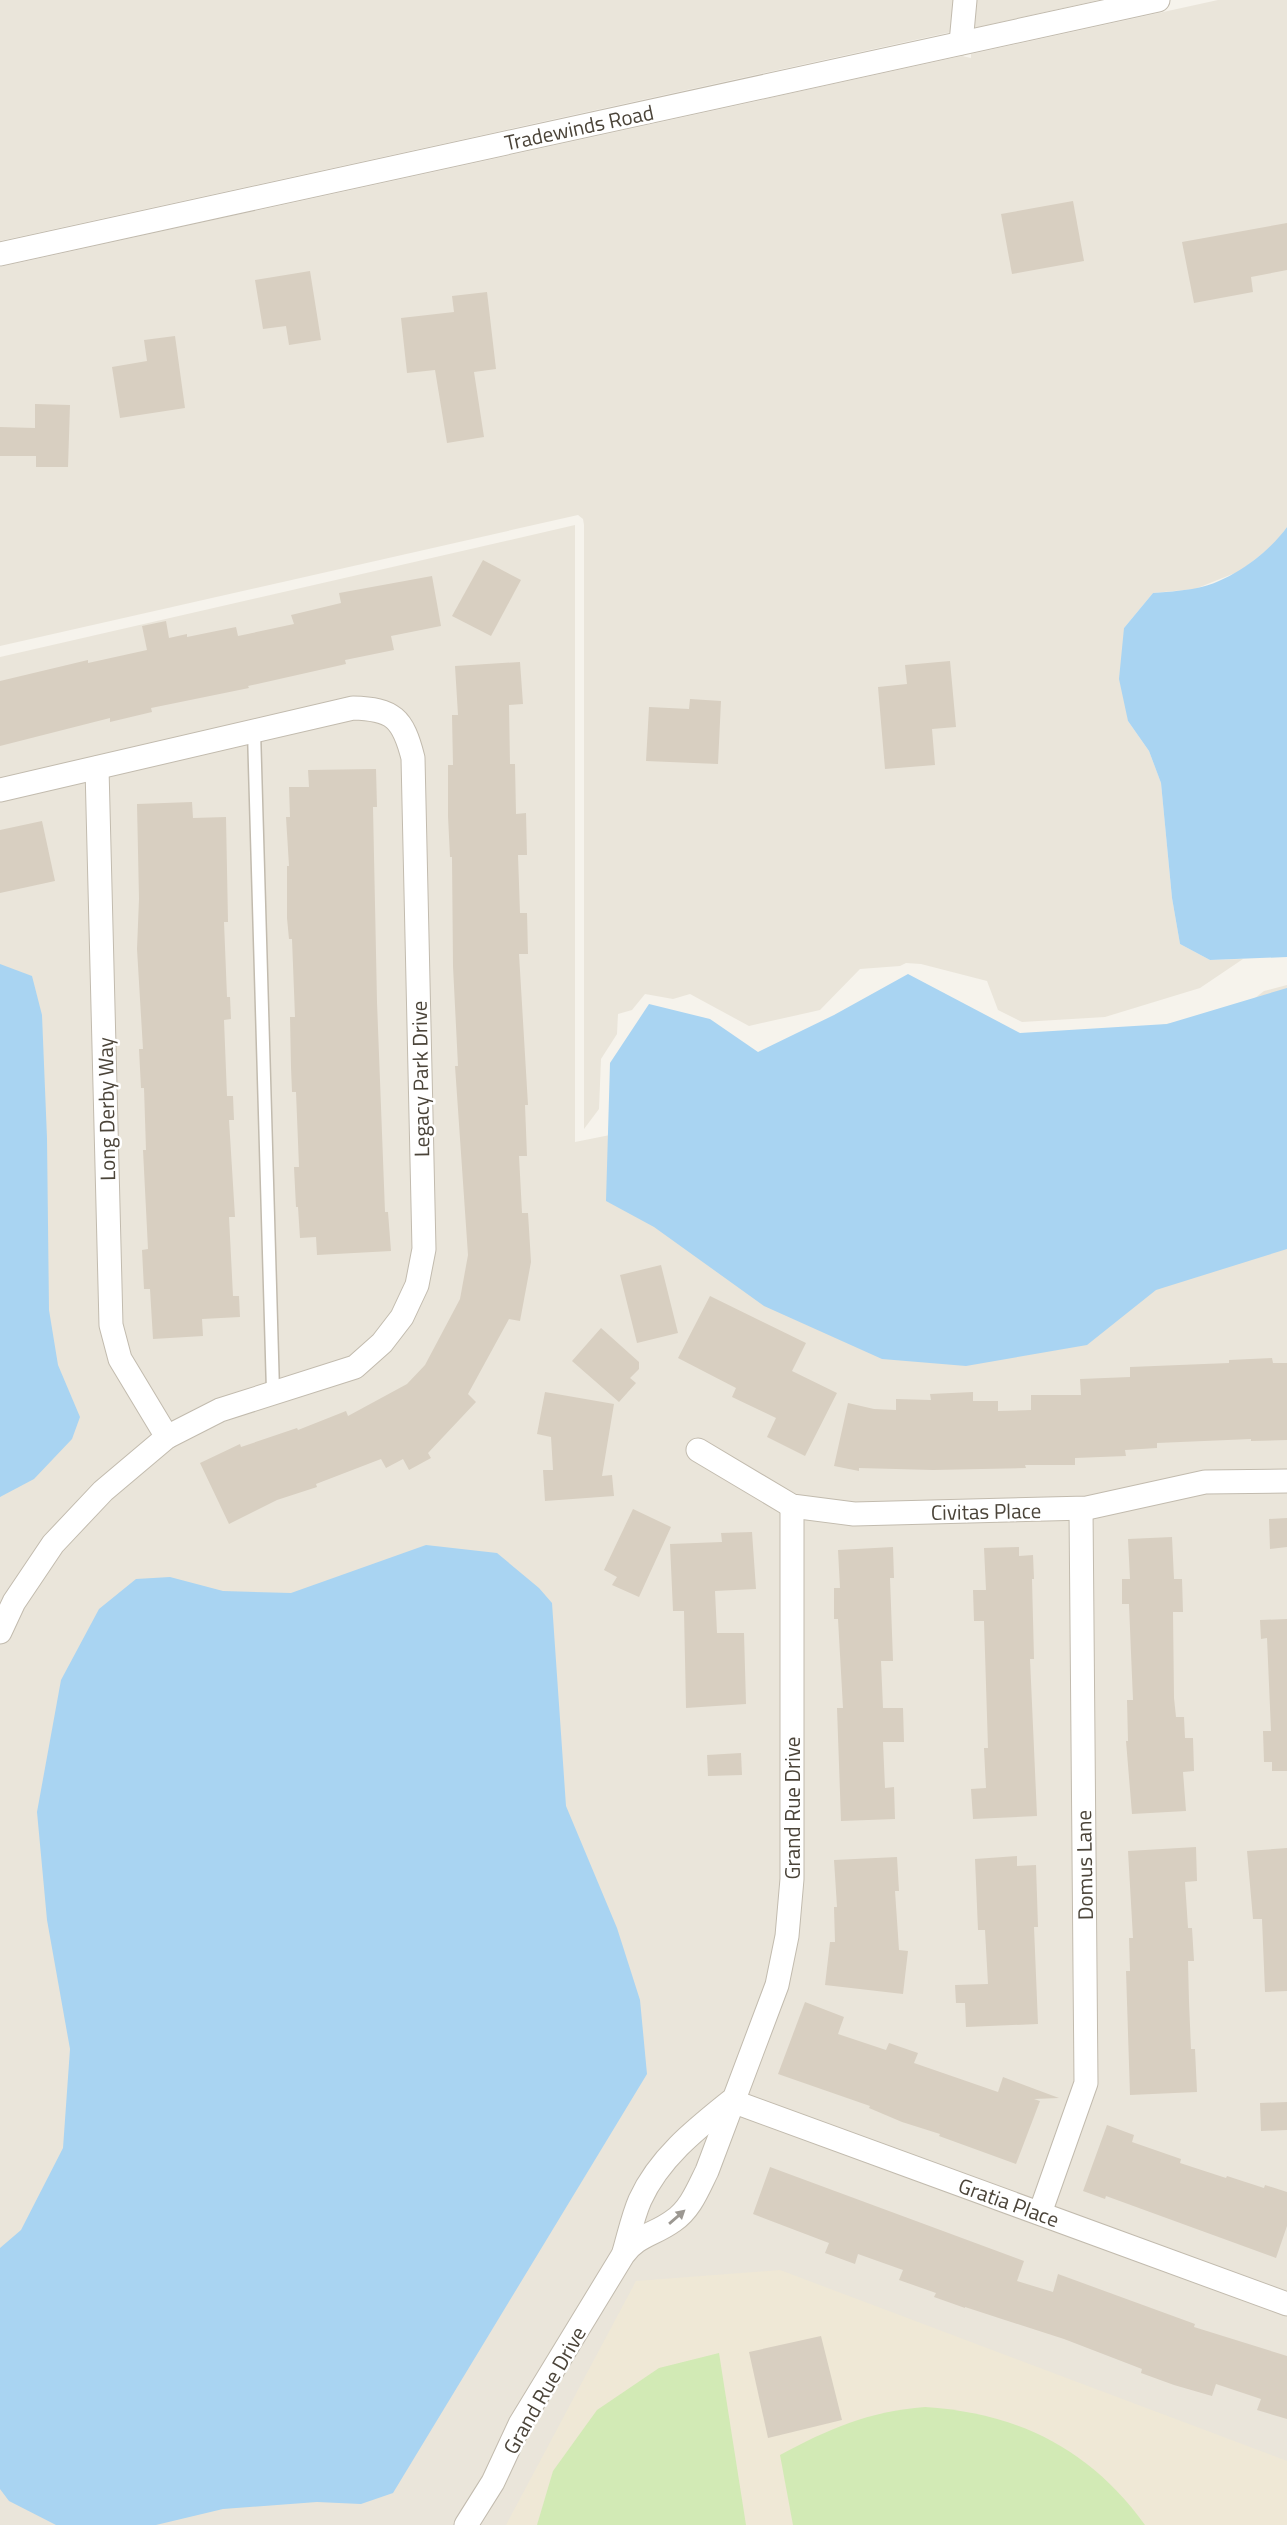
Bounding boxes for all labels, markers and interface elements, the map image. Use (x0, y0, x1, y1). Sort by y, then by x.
street label: Tradewinds Road (502, 96, 656, 158)
street label: Legacy Park Drive (403, 1000, 437, 1158)
street label: Long Derby Way (89, 1037, 123, 1181)
street label: Civitas Place (930, 1494, 1042, 1528)
street label: Grand Rue Drive (776, 1737, 808, 1879)
street label: Domus Lane (1067, 1810, 1101, 1920)
street label: Gratia Place (954, 2169, 1064, 2235)
one-way arrow (668, 2209, 685, 2225)
street label: Grand Rue Drive (494, 2320, 594, 2460)

